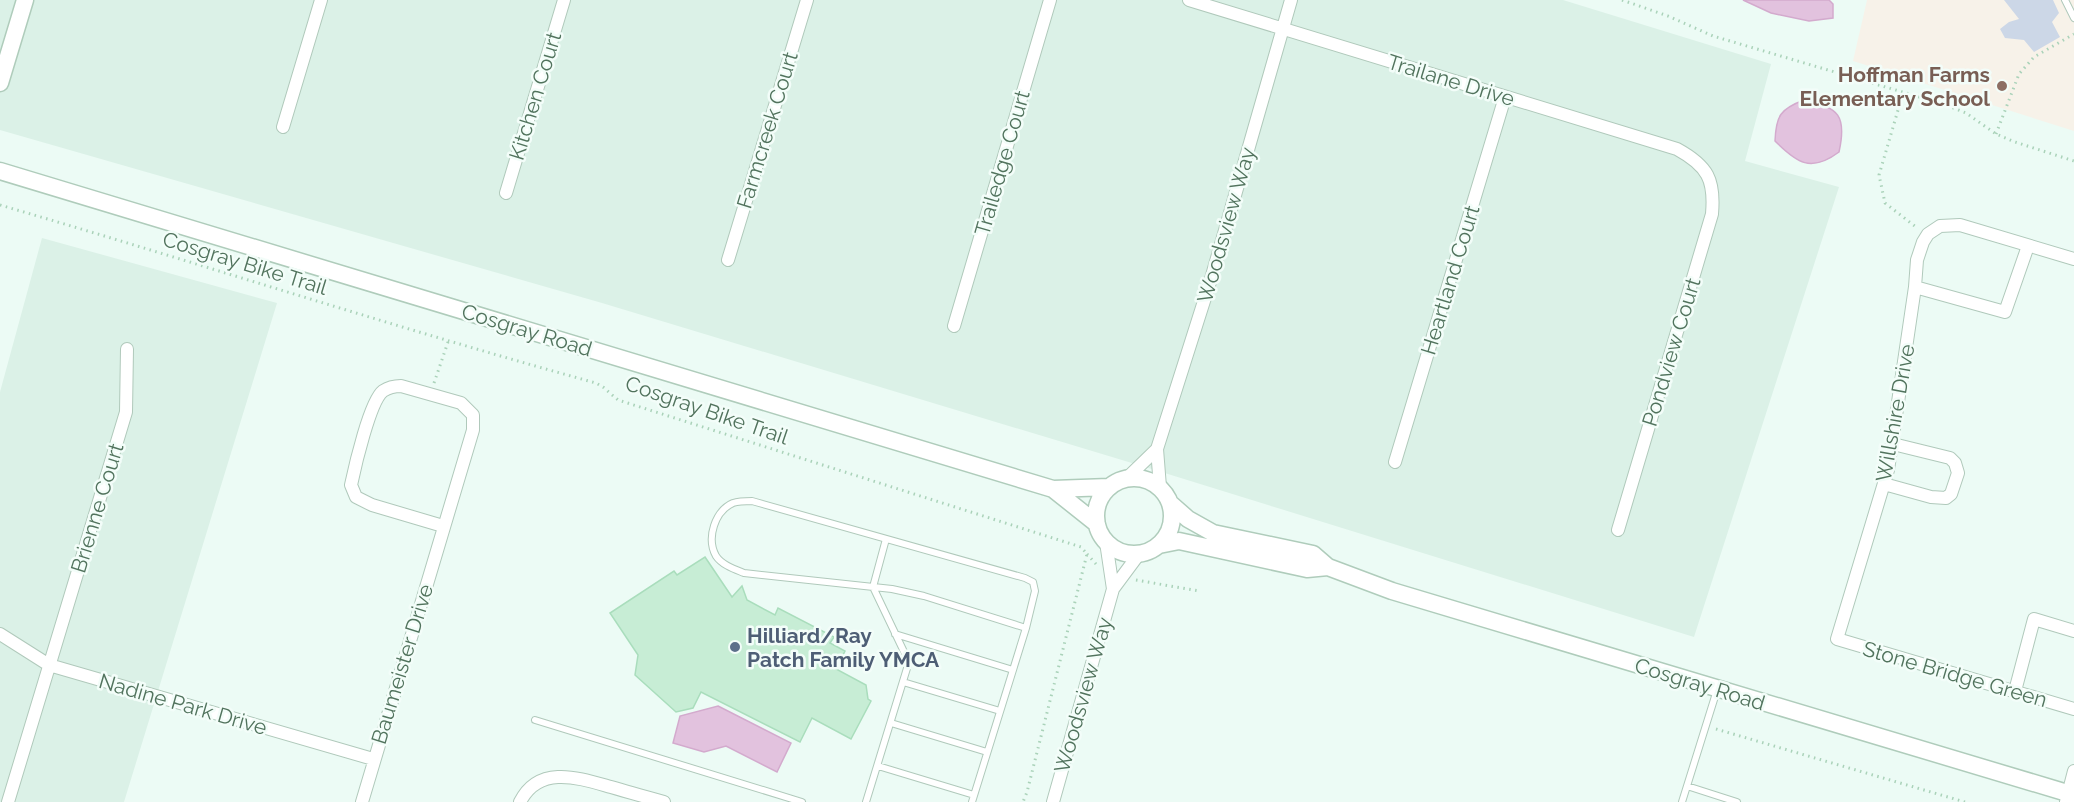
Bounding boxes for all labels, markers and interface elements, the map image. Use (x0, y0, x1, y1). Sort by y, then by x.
street label: Kitchen Court (504, 29, 566, 163)
street label: Farmcreek Court (731, 49, 803, 211)
street label: Trailane Drive (1384, 49, 1518, 111)
place label: Hoffman Farms Elementary School (1800, 62, 1990, 111)
marker: Hoffman Farms Elementary School (1995, 79, 2009, 93)
street label: Trailedge Court (969, 88, 1035, 238)
street label: Woodsview Way (1192, 144, 1260, 306)
street label: Heartland Court (1415, 202, 1485, 358)
street label: Cosgray Bike Trail (160, 226, 331, 300)
street label: Pondview Court (1637, 275, 1705, 429)
street label: Cosgray Road (459, 298, 595, 362)
street label: Willshire Drive (1871, 342, 1919, 484)
street label: Cosgray Bike Trail (622, 370, 792, 450)
street label: Brienne Court (65, 440, 129, 576)
street label: Baumeister Drive (366, 581, 438, 747)
street label: Woodsview Way (1049, 614, 1117, 776)
place label: Hilliard/Ray Patch Family YMCA (747, 623, 940, 672)
street label: Stone Bridge Green (1860, 636, 2050, 712)
marker: Hilliard/Ray Patch Family YMCA (728, 640, 742, 654)
street label: Cosgray Road (1632, 652, 1768, 716)
street label: Nadine Park Drive (96, 668, 270, 740)

